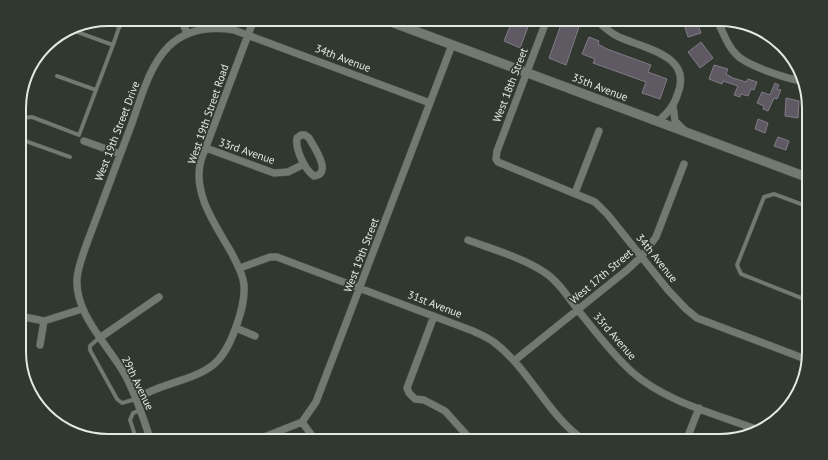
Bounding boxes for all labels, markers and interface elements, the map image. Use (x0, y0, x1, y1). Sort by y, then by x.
street label: 34th Avenue (313, 41, 373, 75)
street label: West 18th Street (489, 46, 531, 124)
street label: West 19th Street Road (184, 62, 232, 166)
street label: 35th Avenue (570, 70, 630, 104)
street label: West 19th Street Drive (91, 79, 143, 183)
street label: 33rd Avenue (217, 135, 277, 167)
street label: West 19th Street (340, 216, 382, 294)
street label: 34th Avenue (633, 231, 681, 286)
street label: West 17th Street (567, 245, 636, 306)
street label: 31st Avenue (406, 287, 465, 321)
street label: 33rd Avenue (590, 309, 640, 363)
street label: 29th Avenue (119, 354, 157, 413)

